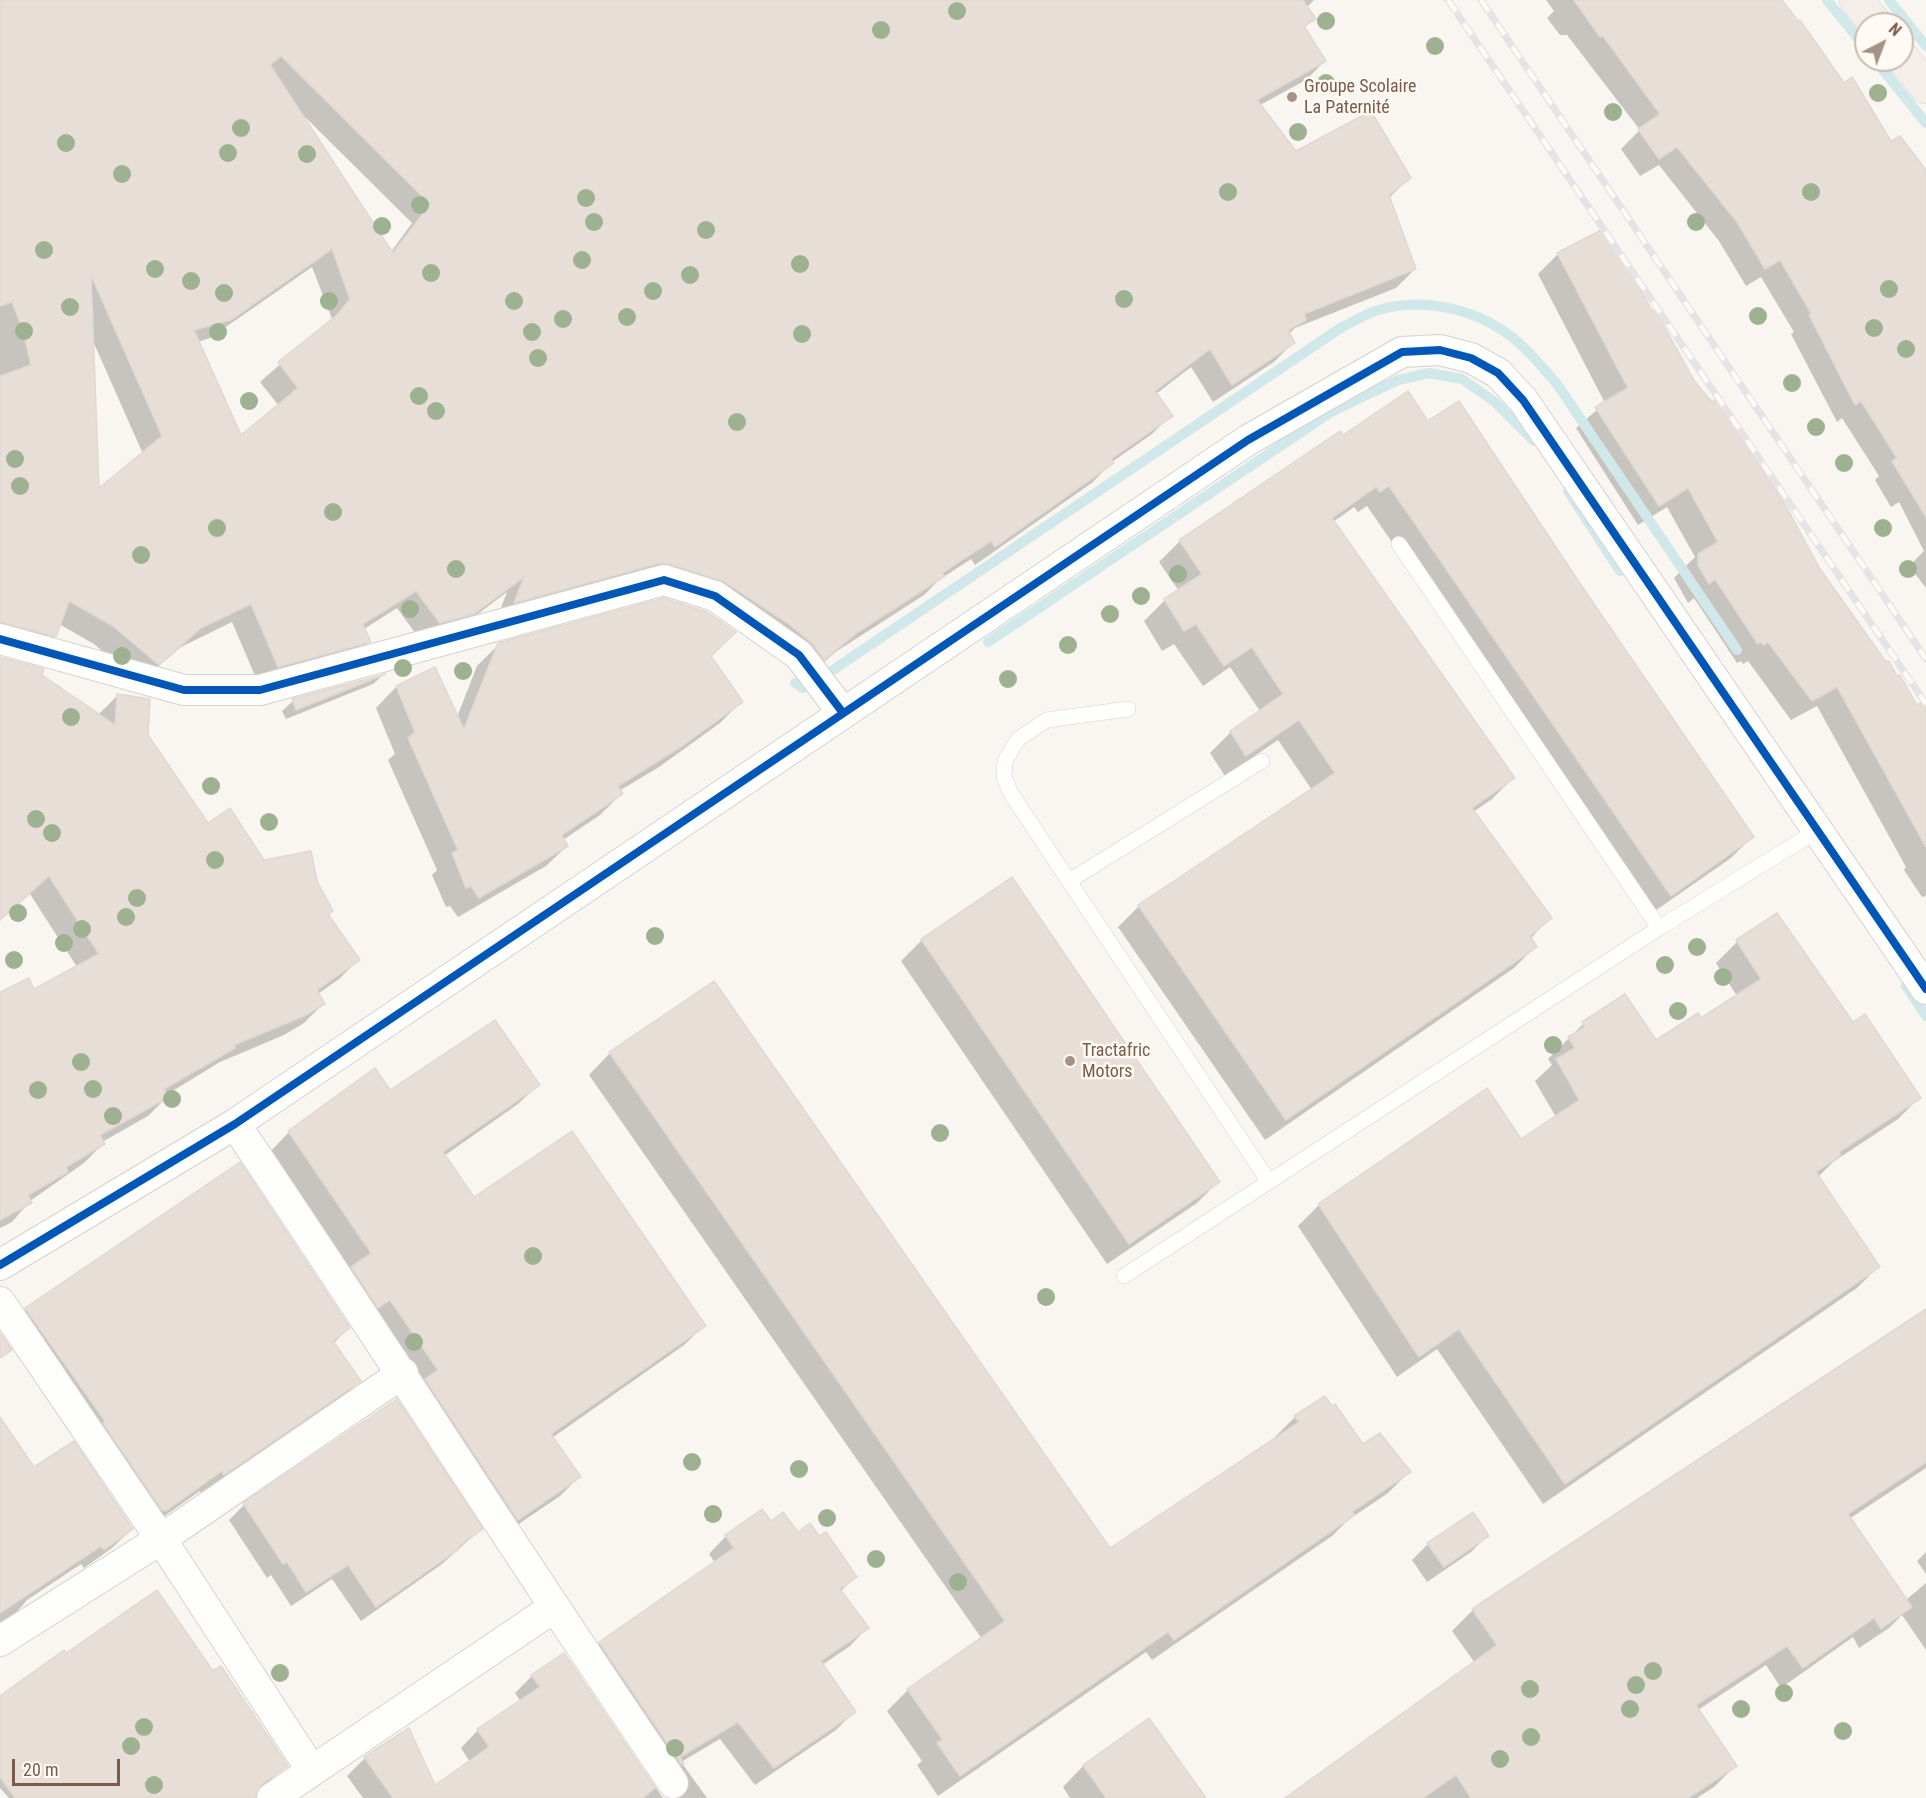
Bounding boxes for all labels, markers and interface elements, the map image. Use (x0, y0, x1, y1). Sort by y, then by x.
north arrow (1854, 12, 1914, 72)
text: N (1885, 19, 1905, 40)
place label: Groupe Scolaire La Paternité (1304, 76, 1416, 118)
marker: Groupe Scolaire La Paternité (1285, 90, 1299, 104)
place label: Tractafric Motors (1082, 1040, 1150, 1082)
marker: Tractafric Motors (1063, 1054, 1077, 1068)
scale bar (15, 1747, 123, 1785)
text: 20 m (23, 1759, 58, 1780)

